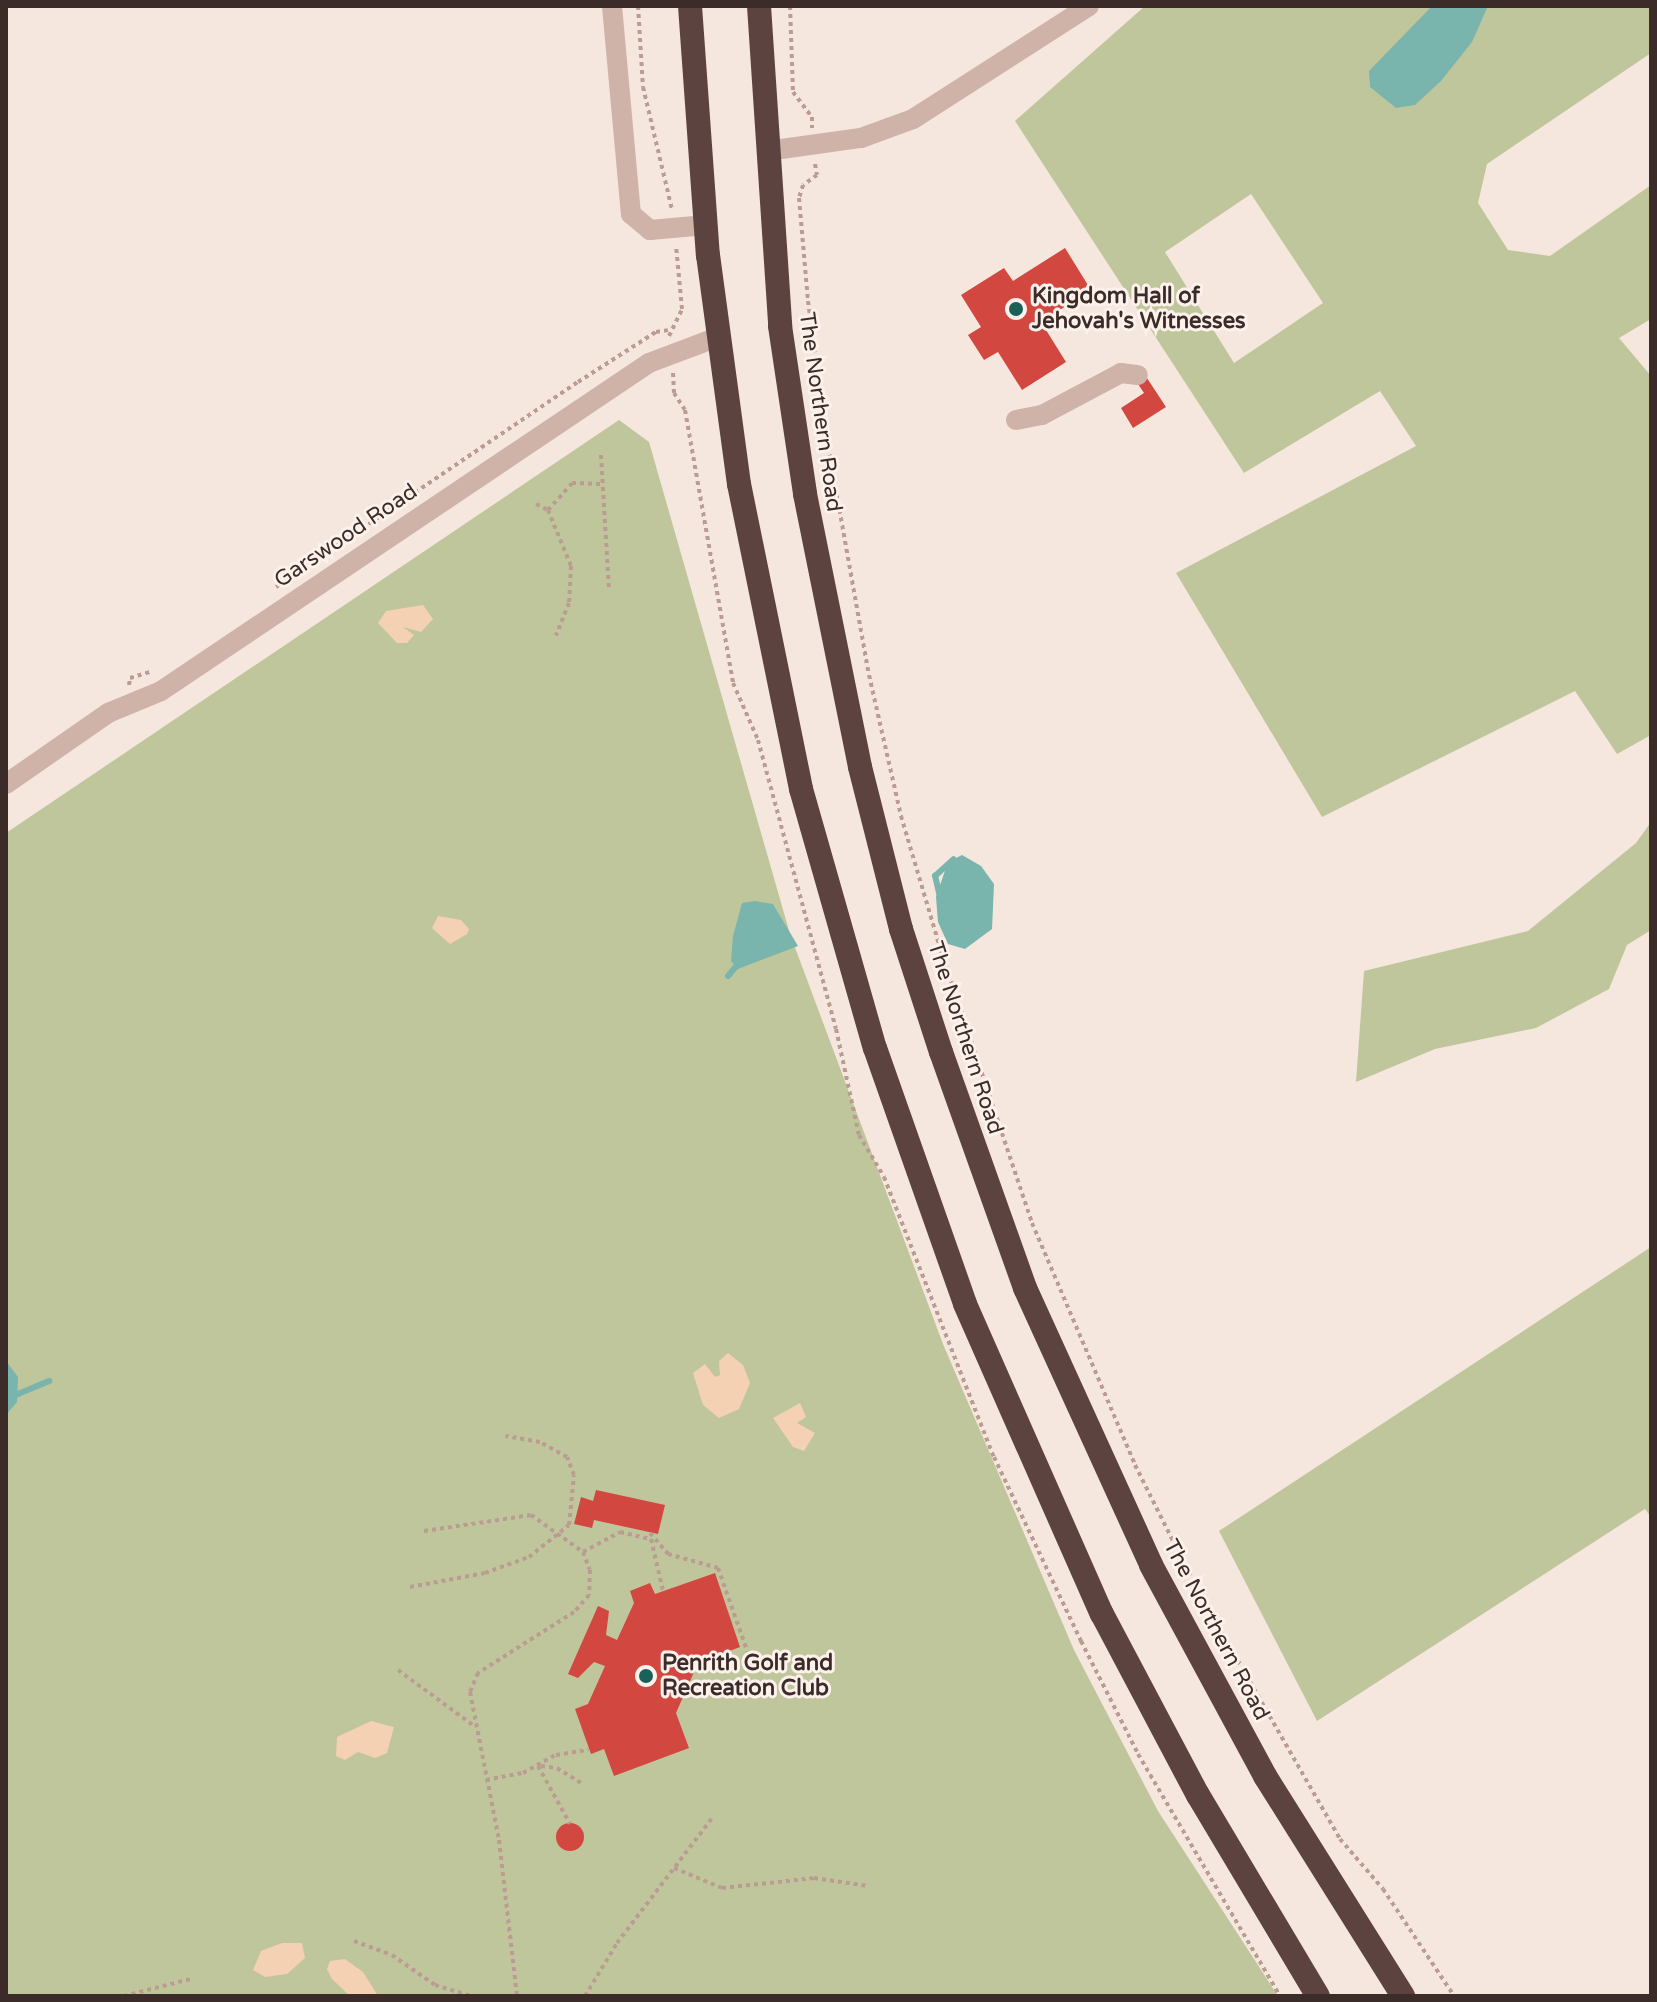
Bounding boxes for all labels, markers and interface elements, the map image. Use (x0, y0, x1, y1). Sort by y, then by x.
place label: Kingdom Hall of Jehovah's Witnesses (1032, 283, 1246, 334)
marker: Kingdom Hall of Jehovah's Witnesses (1007, 300, 1025, 318)
street label: The Northern Road (793, 311, 847, 513)
street label: Garswood Road (269, 478, 423, 594)
street label: The Northern Road (921, 938, 1009, 1138)
street label: The Northern Road (1157, 1535, 1275, 1725)
place label: Penrith Golf and Recreation Club (662, 1650, 833, 1702)
marker: Penrith Golf and Recreation Club (637, 1667, 655, 1685)

